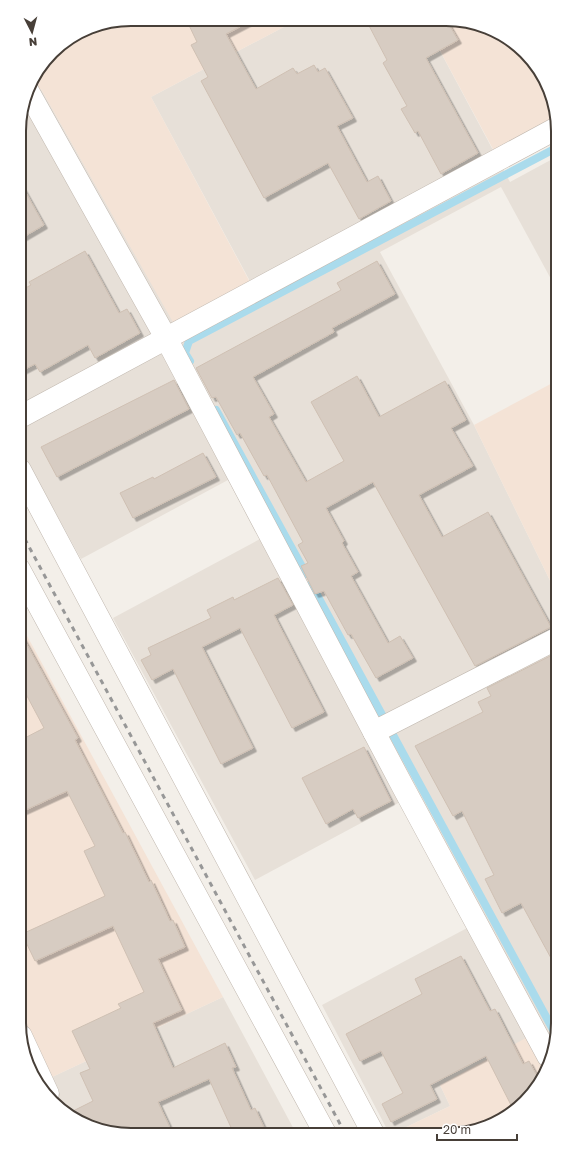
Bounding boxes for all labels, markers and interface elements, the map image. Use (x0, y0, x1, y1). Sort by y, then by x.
north arrow (12, 12, 52, 52)
text: N (28, 36, 38, 49)
scale bar (437, 1116, 517, 1142)
text: 20 m (443, 1122, 471, 1137)

